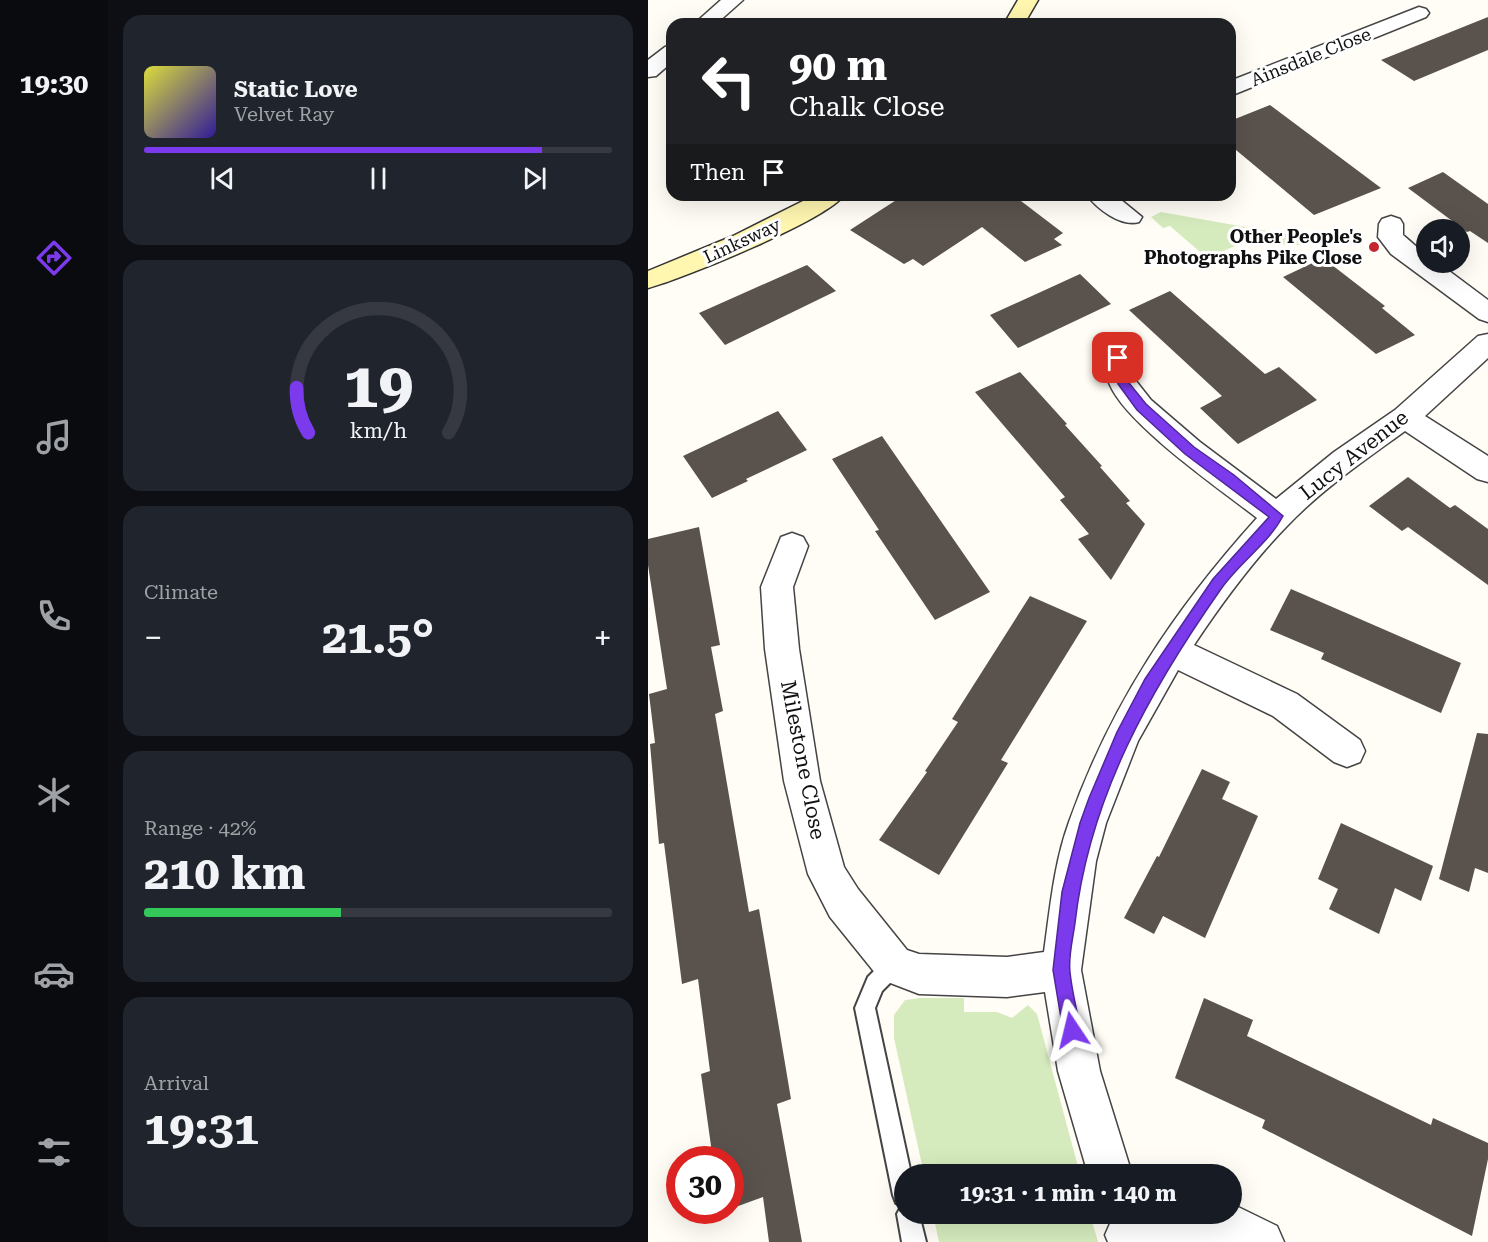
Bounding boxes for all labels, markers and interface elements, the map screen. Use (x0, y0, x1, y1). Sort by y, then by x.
street label: Ainsdale Close (1248, 23, 1374, 90)
text: 90 m (789, 41, 887, 90)
icon: left (690, 42, 768, 120)
text: 19:30 (20, 68, 88, 100)
text: Static Love (234, 77, 358, 102)
text: Chalk Close (789, 91, 945, 123)
text: Velvet Ray (234, 102, 334, 126)
icon: arrive (757, 156, 790, 189)
text: Then (690, 160, 745, 185)
icon: previous (206, 162, 239, 195)
icon: pause (362, 162, 395, 195)
icon: next (518, 162, 551, 195)
street label: Linksway (700, 213, 784, 267)
map controls (1416, 219, 1470, 273)
button: sound (1416, 219, 1470, 273)
place label: Other People's Photographs Pike Close (1144, 226, 1362, 268)
icon: directions (33, 237, 75, 279)
marker: Other People's Photographs Pike Close (1367, 240, 1381, 254)
pin (1092, 332, 1143, 383)
icon: arrive (1101, 341, 1134, 374)
text: 19 (343, 349, 413, 422)
street label: Lucy Avenue (1295, 405, 1413, 505)
icon: music (33, 416, 75, 458)
text: km/h (349, 418, 407, 443)
text: Climate (144, 580, 218, 604)
icon: phone (33, 595, 75, 637)
text: 21.5° (322, 611, 434, 664)
text: − (144, 618, 162, 657)
text: + (594, 618, 612, 657)
street label: Milestone Close (776, 678, 830, 842)
icon: climate (33, 774, 75, 816)
text: Range · 42% (144, 816, 256, 840)
text: 210 km (144, 847, 305, 900)
icon: car (33, 953, 75, 995)
position arrow (1040, 998, 1104, 1062)
text: Arrival (144, 1071, 209, 1095)
text: 19:31 (144, 1102, 259, 1155)
icon: filters (33, 1131, 75, 1173)
speed limit sign: 30 (666, 1146, 744, 1224)
text: 19:31 · 1 min · 140 m (959, 1181, 1177, 1206)

